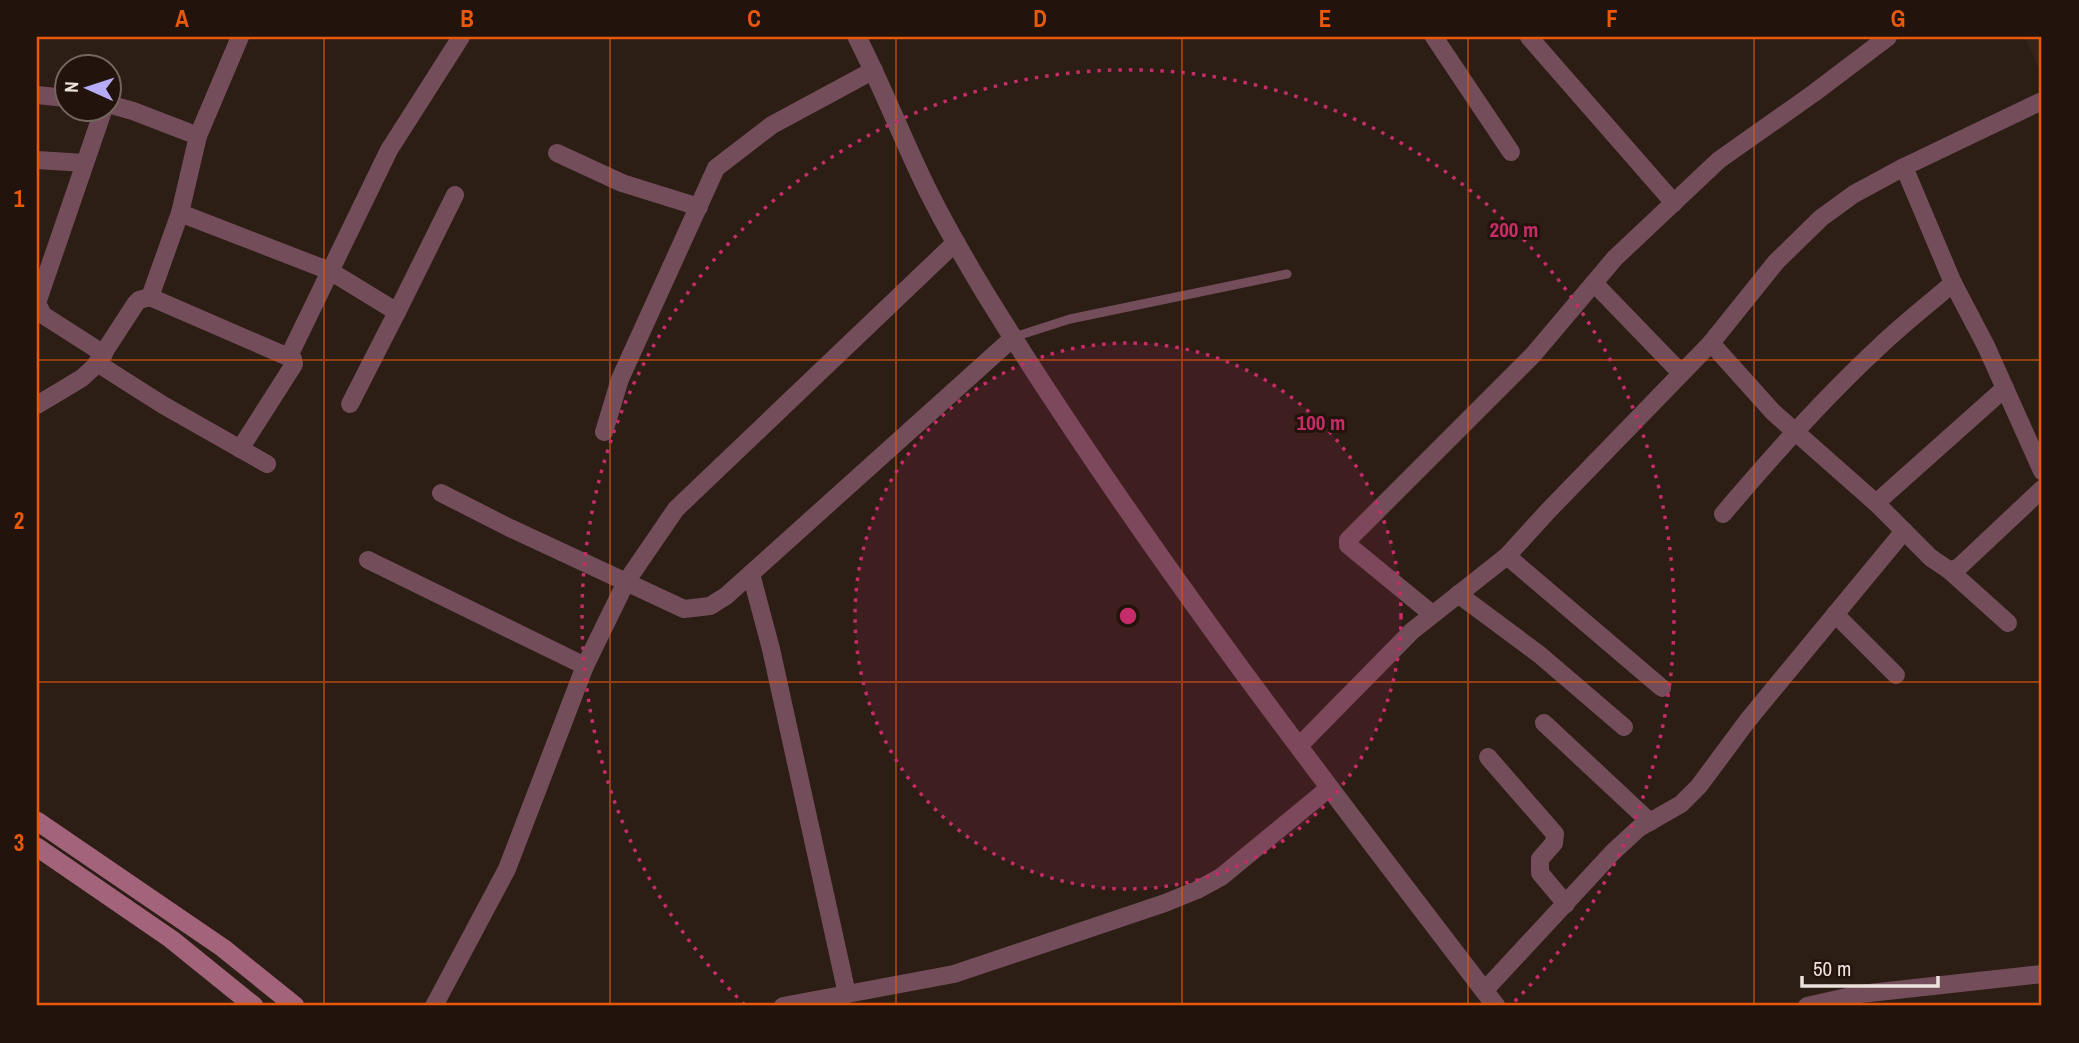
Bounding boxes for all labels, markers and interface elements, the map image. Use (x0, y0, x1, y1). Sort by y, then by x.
text: A (175, 3, 189, 34)
text: B (460, 3, 474, 34)
text: C (747, 3, 761, 34)
text: D (1033, 3, 1047, 34)
text: E (1319, 3, 1331, 34)
text: F (1606, 3, 1618, 34)
text: G (1891, 3, 1905, 34)
north arrow (52, 52, 122, 122)
text: N (58, 81, 84, 93)
text: 1 (14, 183, 25, 214)
text: 200 m (1490, 215, 1538, 244)
text: 100 m (1297, 408, 1345, 437)
text: 2 (14, 505, 24, 536)
centre of rings (1116, 604, 1140, 628)
text: 3 (14, 827, 24, 858)
scale bar (1802, 945, 1939, 989)
text: 50 m (1813, 954, 1851, 983)

